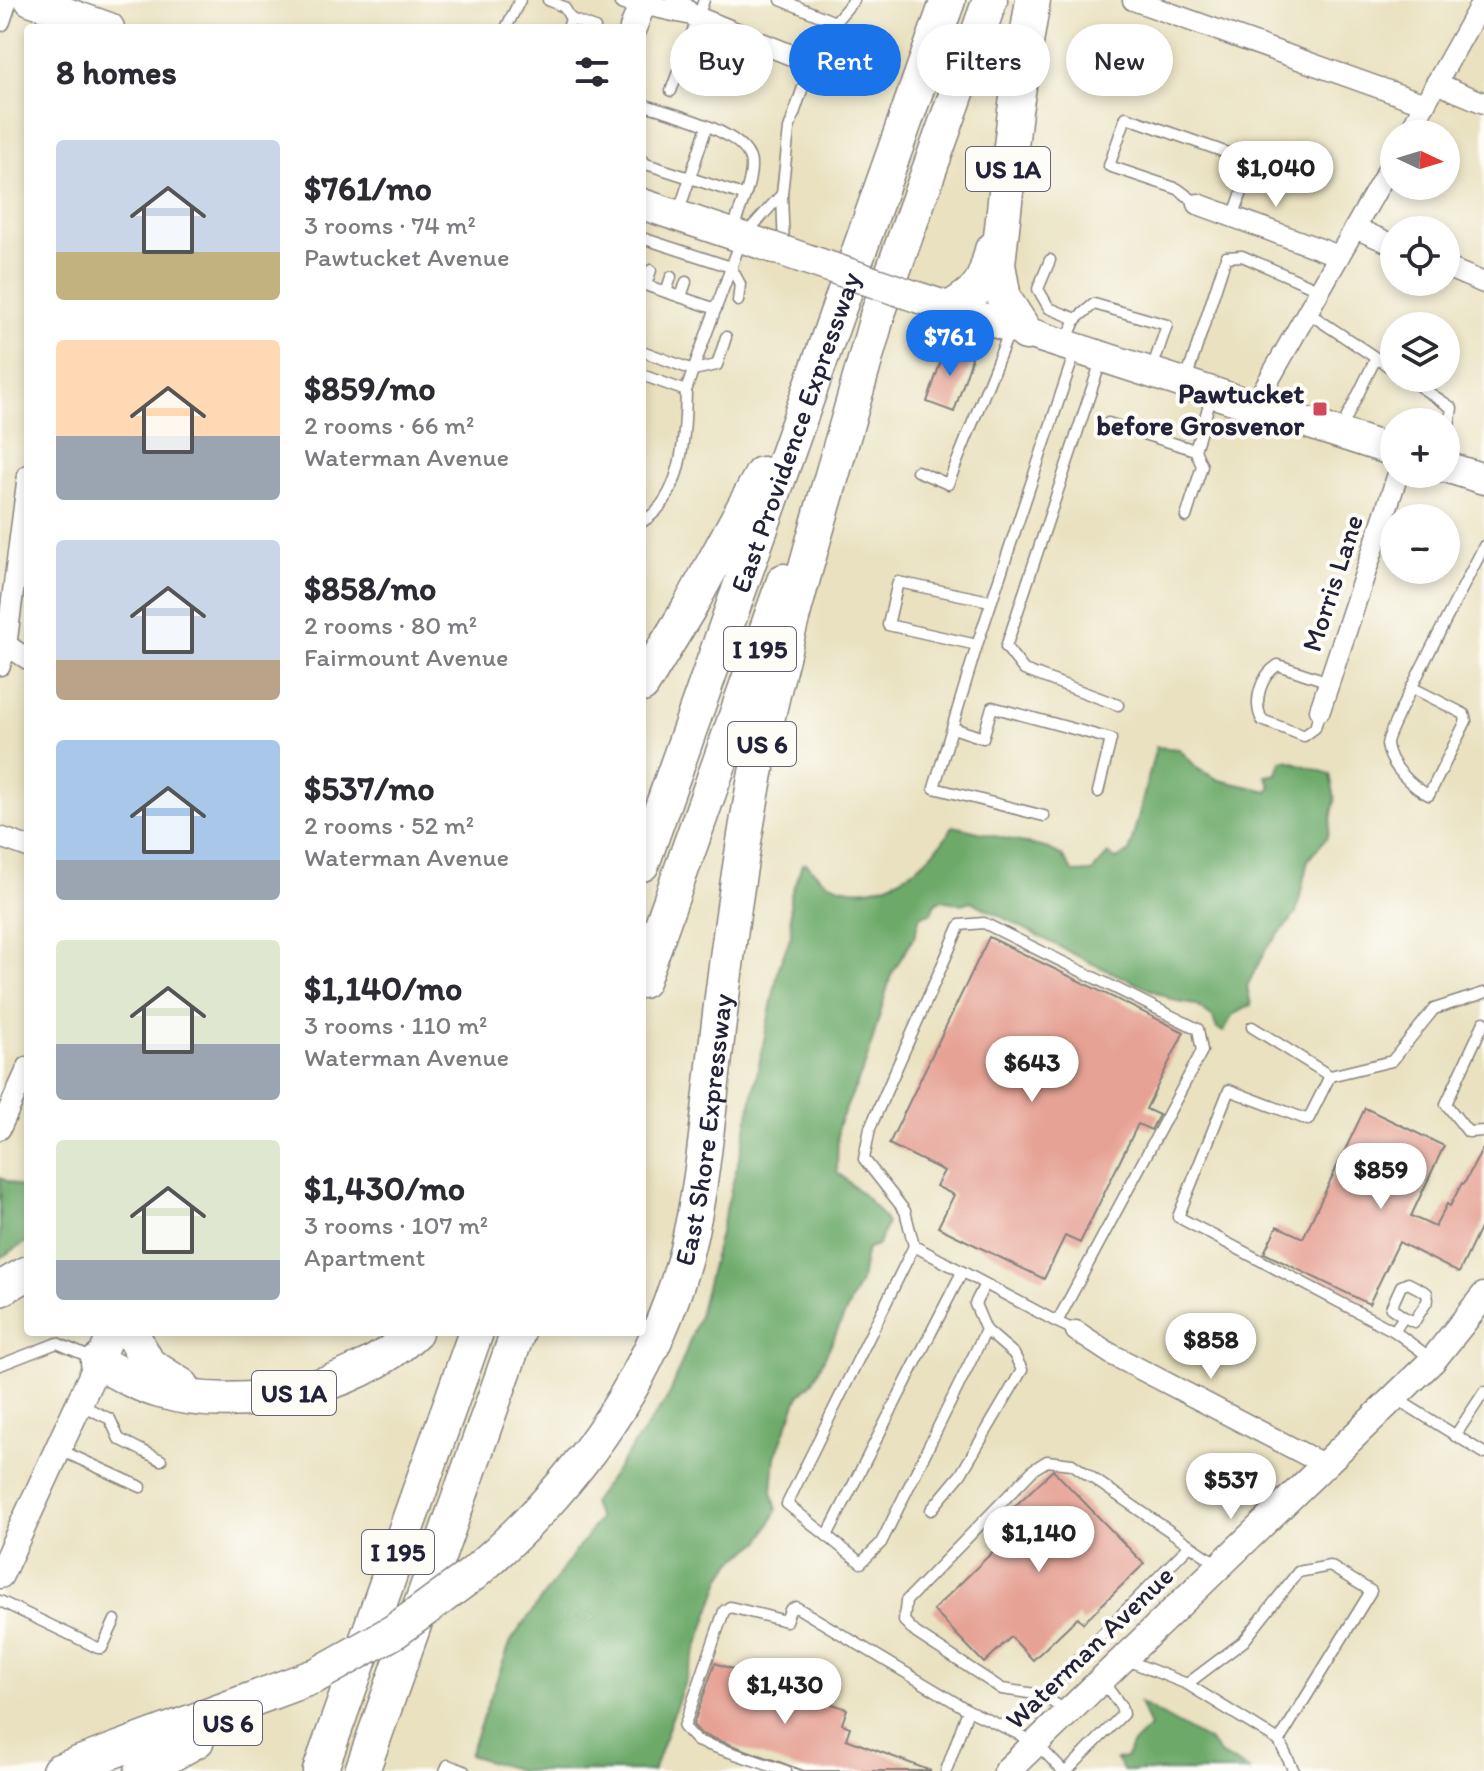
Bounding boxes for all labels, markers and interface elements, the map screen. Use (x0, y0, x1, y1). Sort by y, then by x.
chip: Buy (670, 24, 773, 96)
chip: Rent (789, 24, 901, 96)
chip: Filters (917, 24, 1050, 96)
chip: New (1066, 24, 1173, 96)
icon: filters (570, 50, 614, 94)
text: 8 homes (56, 52, 177, 93)
north arrow (1380, 120, 1460, 200)
map controls (1380, 120, 1460, 584)
pin: $1,040 (1211, 141, 1341, 209)
road number: US 1A (966, 147, 1050, 191)
text: $1,040 (1236, 151, 1316, 183)
text: $761/mo (304, 168, 432, 209)
icon: home (120, 172, 216, 268)
text: 3 rooms · 74 m² (304, 209, 476, 241)
button: locate (1380, 216, 1460, 296)
text: Pawtucket Avenue (304, 241, 509, 273)
street label: East Providence Expressway (723, 267, 867, 597)
pin: $761 (903, 310, 997, 378)
button: layers (1380, 312, 1460, 392)
text: $761 (924, 320, 976, 352)
text: $859/mo (304, 368, 436, 409)
icon: home (120, 372, 216, 468)
place label: Pawtucket before Grosvenor (1096, 376, 1305, 442)
marker: Pawtucket before Grosvenor (1311, 400, 1329, 418)
button: + (1380, 408, 1460, 488)
text: 2 rooms · 66 m² (304, 409, 474, 441)
text: Waterman Avenue (304, 441, 509, 473)
button: − (1380, 504, 1460, 584)
street label: Morris Lane (1294, 510, 1370, 656)
text: $858/mo (304, 568, 437, 609)
icon: home (120, 572, 216, 668)
text: 2 rooms · 80 m² (304, 609, 477, 641)
road number: I 195 (724, 627, 796, 671)
text: Fairmount Avenue (304, 641, 509, 673)
road number: US 6 (728, 722, 796, 766)
text: $537/mo (304, 768, 435, 809)
icon: home (120, 772, 216, 868)
text: 2 rooms · 52 m² (304, 809, 474, 841)
text: Waterman Avenue (304, 841, 509, 873)
text: $1,140/mo (304, 968, 462, 1009)
icon: home (120, 972, 216, 1068)
street label: East Shore Expressway (666, 992, 739, 1269)
text: 3 rooms · 110 m² (304, 1009, 487, 1041)
pin: $643 (985, 1036, 1079, 1104)
text: Waterman Avenue (304, 1041, 509, 1073)
text: $643 (1004, 1046, 1060, 1078)
pin: $859 (1334, 1143, 1428, 1211)
text: $859 (1354, 1153, 1408, 1185)
text: $1,430/mo (304, 1168, 465, 1209)
icon: home (120, 1172, 216, 1268)
text: 3 rooms · 107 m² (304, 1209, 488, 1241)
text: Apartment (304, 1241, 425, 1273)
pin: $858 (1164, 1313, 1258, 1381)
text: $858 (1183, 1323, 1239, 1355)
road number: US 1A (252, 1371, 336, 1415)
pin: $537 (1184, 1453, 1278, 1521)
text: $537 (1204, 1463, 1258, 1495)
pin: $1,140 (974, 1506, 1104, 1574)
text: $1,140 (1001, 1516, 1077, 1548)
road number: I 195 (362, 1530, 434, 1574)
street label: Waterman Avenue (998, 1558, 1180, 1736)
pin: $1,430 (720, 1658, 850, 1726)
text: $1,430 (746, 1668, 824, 1700)
road number: US 6 (194, 1701, 262, 1745)

